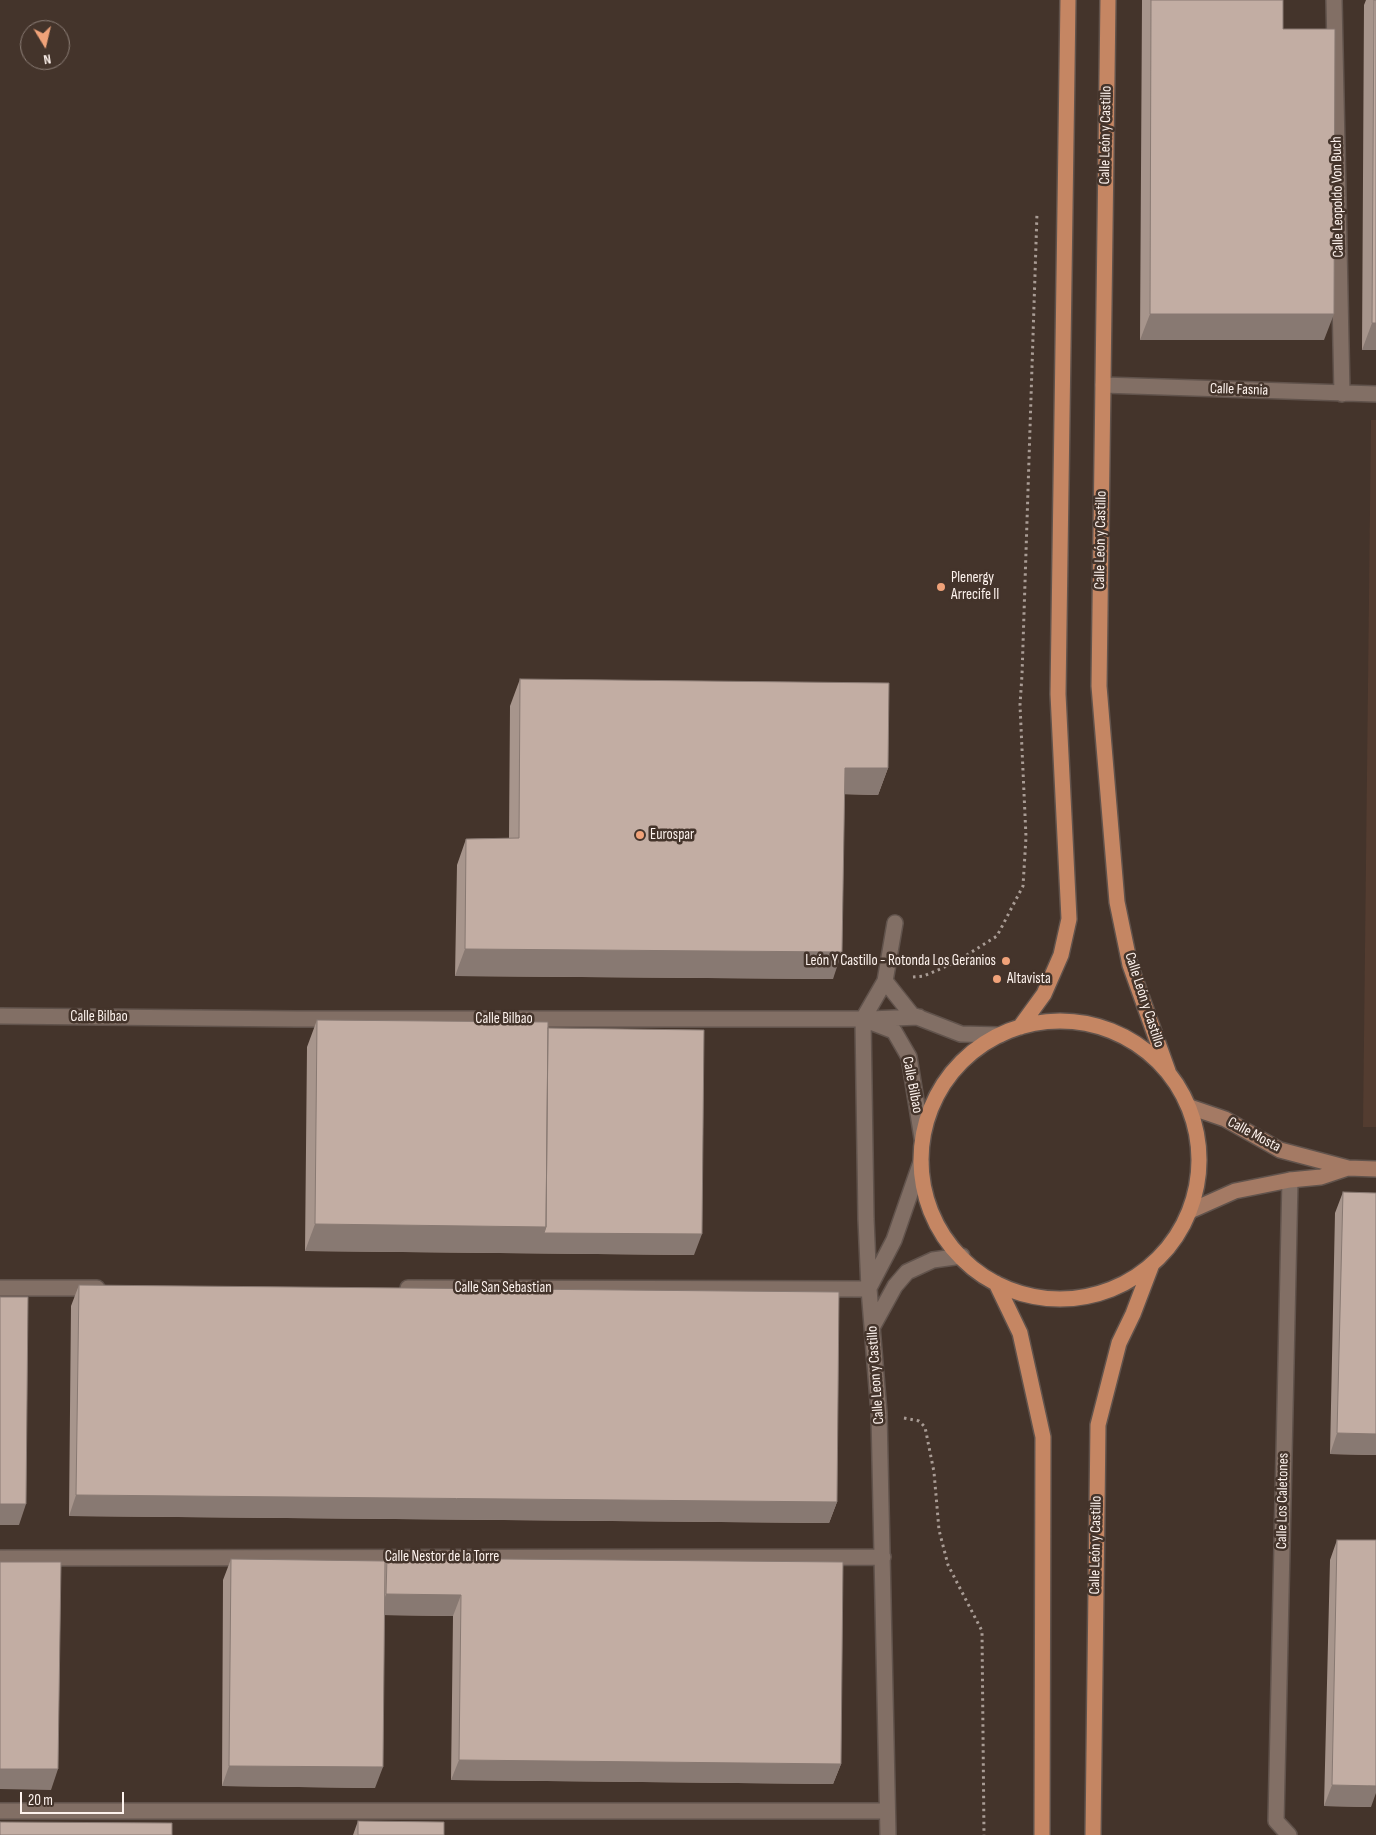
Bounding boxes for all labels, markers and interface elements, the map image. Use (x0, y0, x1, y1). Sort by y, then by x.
north arrow (20, 20, 70, 70)
text: N (42, 50, 52, 68)
street label: Calle León y Castillo (1096, 85, 1116, 185)
street label: Calle Leopoldo Von Buch (1328, 136, 1348, 258)
street label: Calle Fasnia (1210, 380, 1268, 400)
street label: Calle León y Castillo (1091, 490, 1111, 590)
place label: Plenergy Arrecife II (951, 569, 999, 604)
marker: Plenergy Arrecife II (935, 581, 947, 593)
place label: Eurospar (650, 826, 694, 844)
marker: Eurospar (634, 829, 646, 841)
street label: Calle León y Castillo (1120, 950, 1168, 1050)
place label: León Y Castillo - Rotonda Los Geranios (805, 952, 996, 970)
marker: León Y Castillo - Rotonda Los Geranios (1000, 955, 1012, 967)
place label: Altavista (1007, 970, 1051, 988)
marker: Altavista (991, 973, 1003, 985)
street label: Calle Bilbao (70, 1008, 128, 1026)
street label: Calle Bilbao (475, 1010, 533, 1028)
street label: Calle Bilbao (898, 1055, 926, 1115)
street label: Calle Mosta (1224, 1114, 1284, 1156)
street label: Calle San Sebastian (454, 1279, 552, 1297)
street label: Calle Leon y Castillo (864, 1325, 888, 1425)
street label: Calle Los Caletones (1273, 1453, 1293, 1549)
street label: Calle León y Castillo (1086, 1495, 1106, 1595)
street label: Calle Nestor de la Torre (385, 1548, 499, 1566)
scale bar (22, 1782, 126, 1814)
text: 20 m (28, 1791, 53, 1810)

